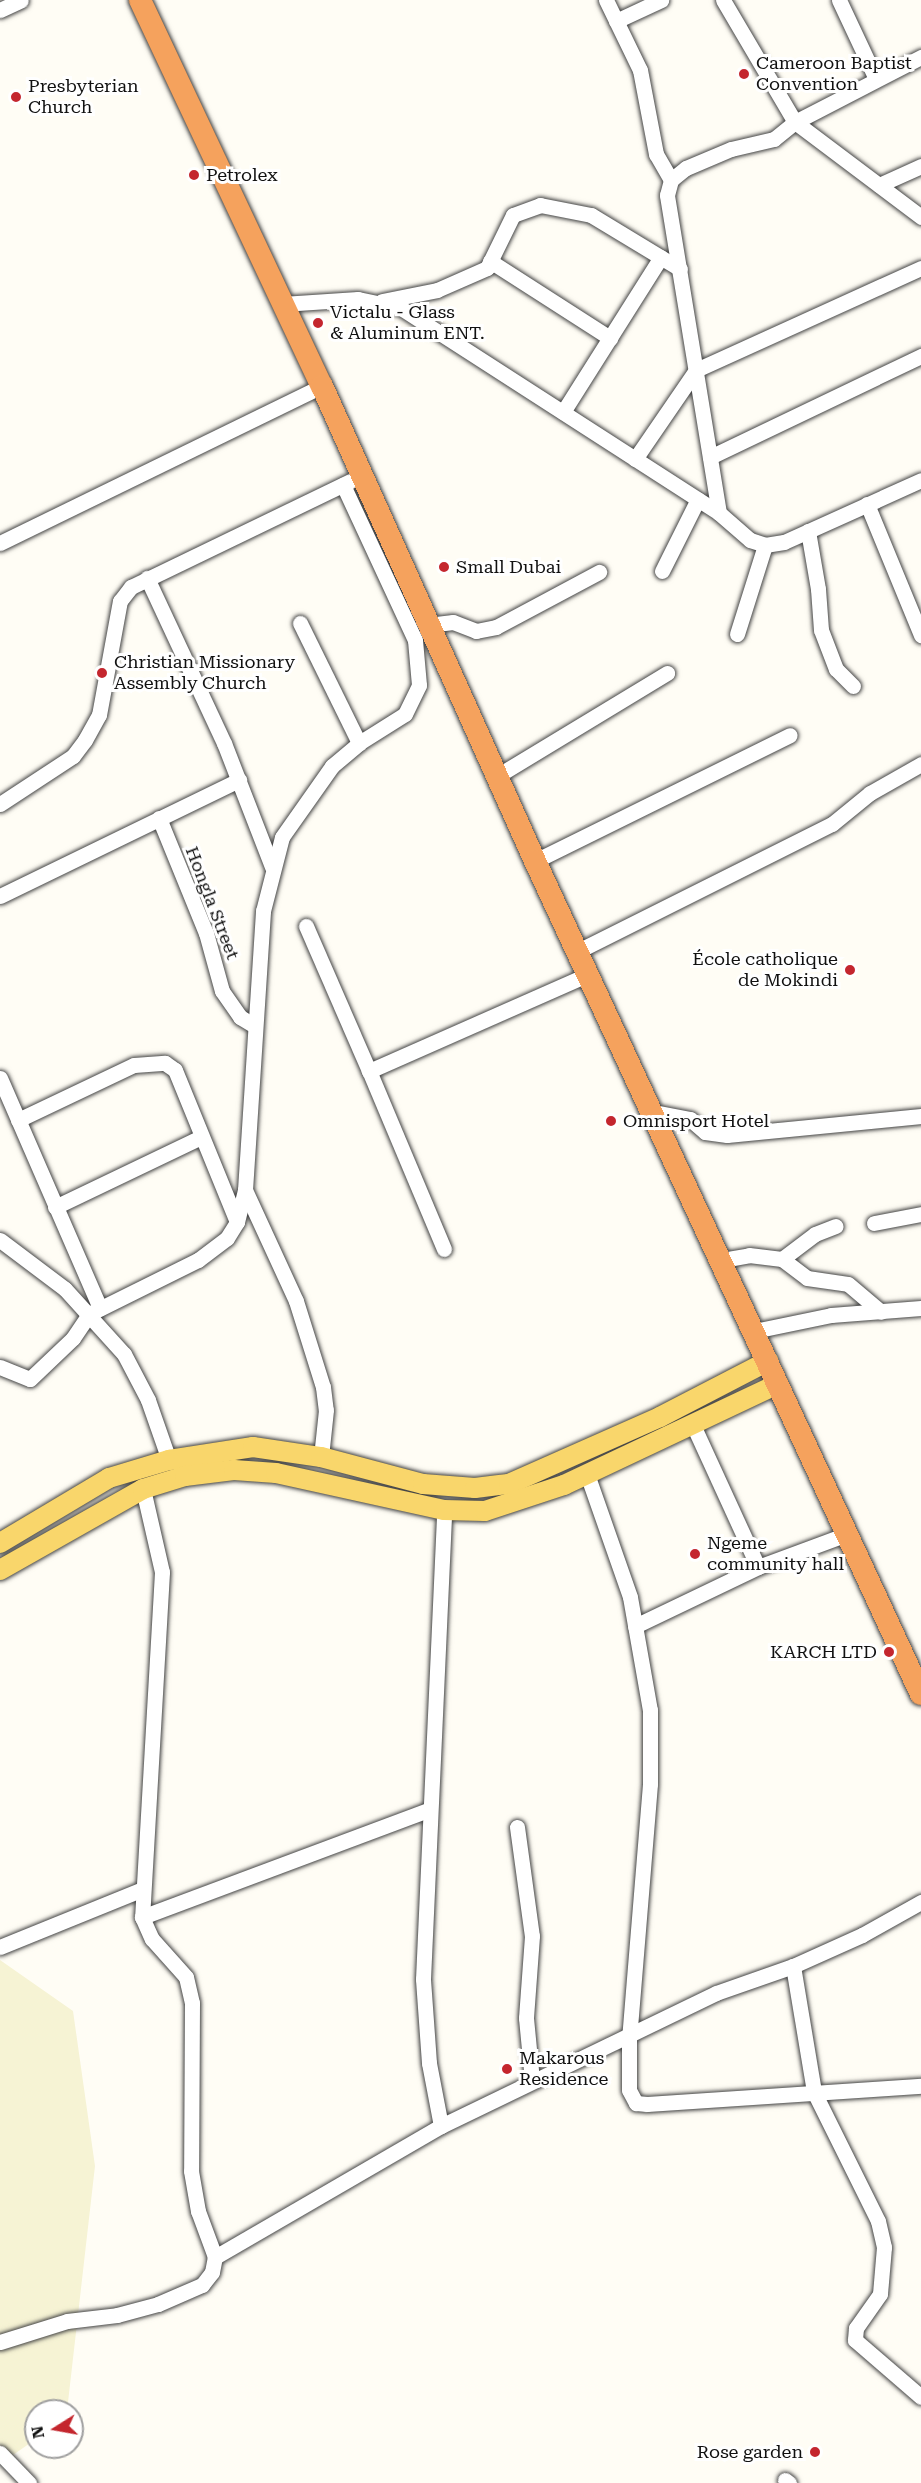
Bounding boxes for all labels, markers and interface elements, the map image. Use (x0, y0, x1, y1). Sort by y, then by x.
place label: Cameroon Baptist Convention (756, 53, 912, 96)
marker: Cameroon Baptist Convention (737, 67, 751, 81)
place label: Presbyterian Church (28, 76, 139, 118)
marker: Presbyterian Church (9, 90, 23, 104)
place label: Petrolex (206, 164, 278, 186)
marker: Petrolex (187, 168, 201, 182)
place label: Victalu - Glass & Aluminum ENT. (330, 302, 485, 344)
marker: Victalu - Glass & Aluminum ENT. (311, 316, 325, 330)
place label: Small Dubai (456, 556, 561, 578)
marker: Small Dubai (437, 560, 451, 574)
place label: Christian Missionary Assembly Church (114, 652, 295, 694)
marker: Christian Missionary Assembly Church (95, 666, 109, 680)
street label: Hongla Street (181, 843, 243, 963)
place label: École catholique de Mokindi (692, 949, 838, 992)
marker: École catholique de Mokindi (843, 963, 857, 977)
place label: Omnisport Hotel (623, 1110, 769, 1132)
marker: Omnisport Hotel (604, 1114, 618, 1128)
place label: Ngeme community hall (707, 1533, 844, 1576)
marker: Ngeme community hall (688, 1547, 702, 1561)
place label: KARCH LTD (770, 1641, 877, 1663)
marker: KARCH LTD (882, 1645, 896, 1659)
place label: Makarous Residence (519, 2048, 608, 2090)
marker: Makarous Residence (500, 2062, 514, 2076)
north arrow (24, 2399, 84, 2459)
text: N (27, 2424, 48, 2440)
place label: Rose garden (697, 2441, 803, 2463)
marker: Rose garden (808, 2445, 822, 2459)

